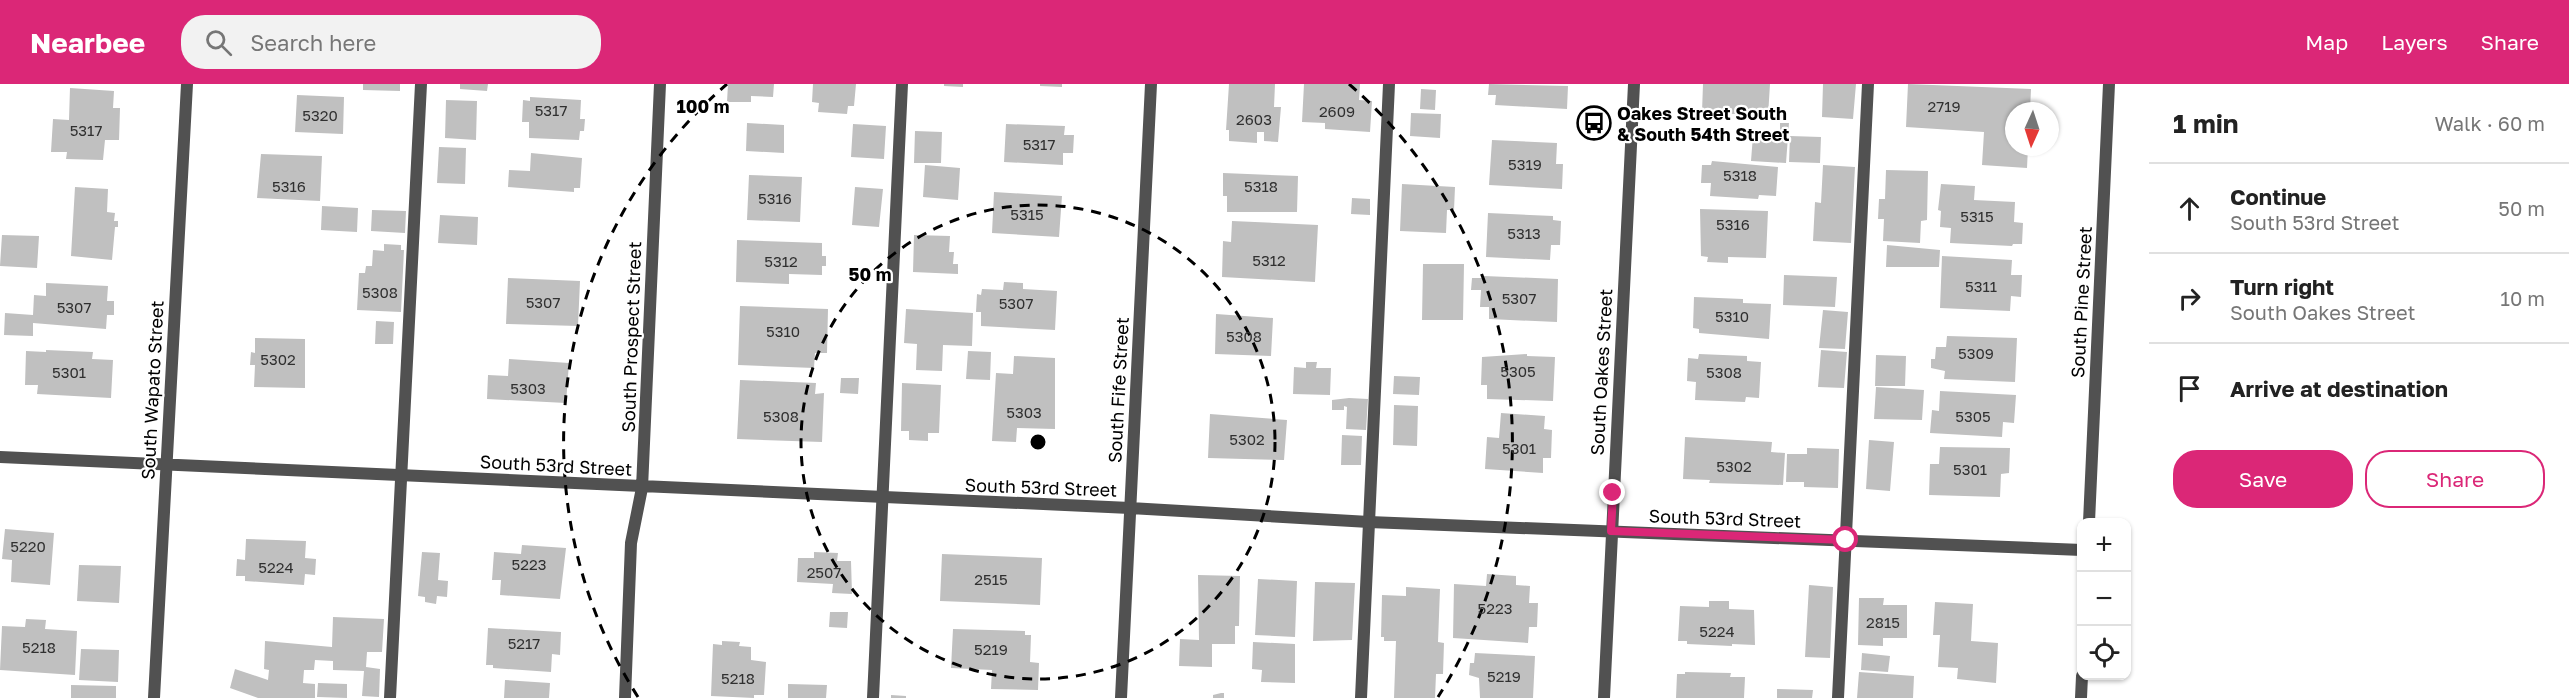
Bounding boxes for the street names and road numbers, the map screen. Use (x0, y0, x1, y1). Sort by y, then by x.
street label: South Pine Street (2066, 226, 2096, 378)
street label: South Prospect Street (617, 241, 645, 433)
street label: South Oakes Street (1586, 288, 1616, 456)
street label: South Wapato Street (136, 300, 168, 480)
street label: South Fife Street (1103, 316, 1133, 464)
street label: South 53rd Street (479, 450, 633, 480)
street label: South 53rd Street (964, 473, 1118, 501)
street label: South 53rd Street (1648, 504, 1802, 532)

